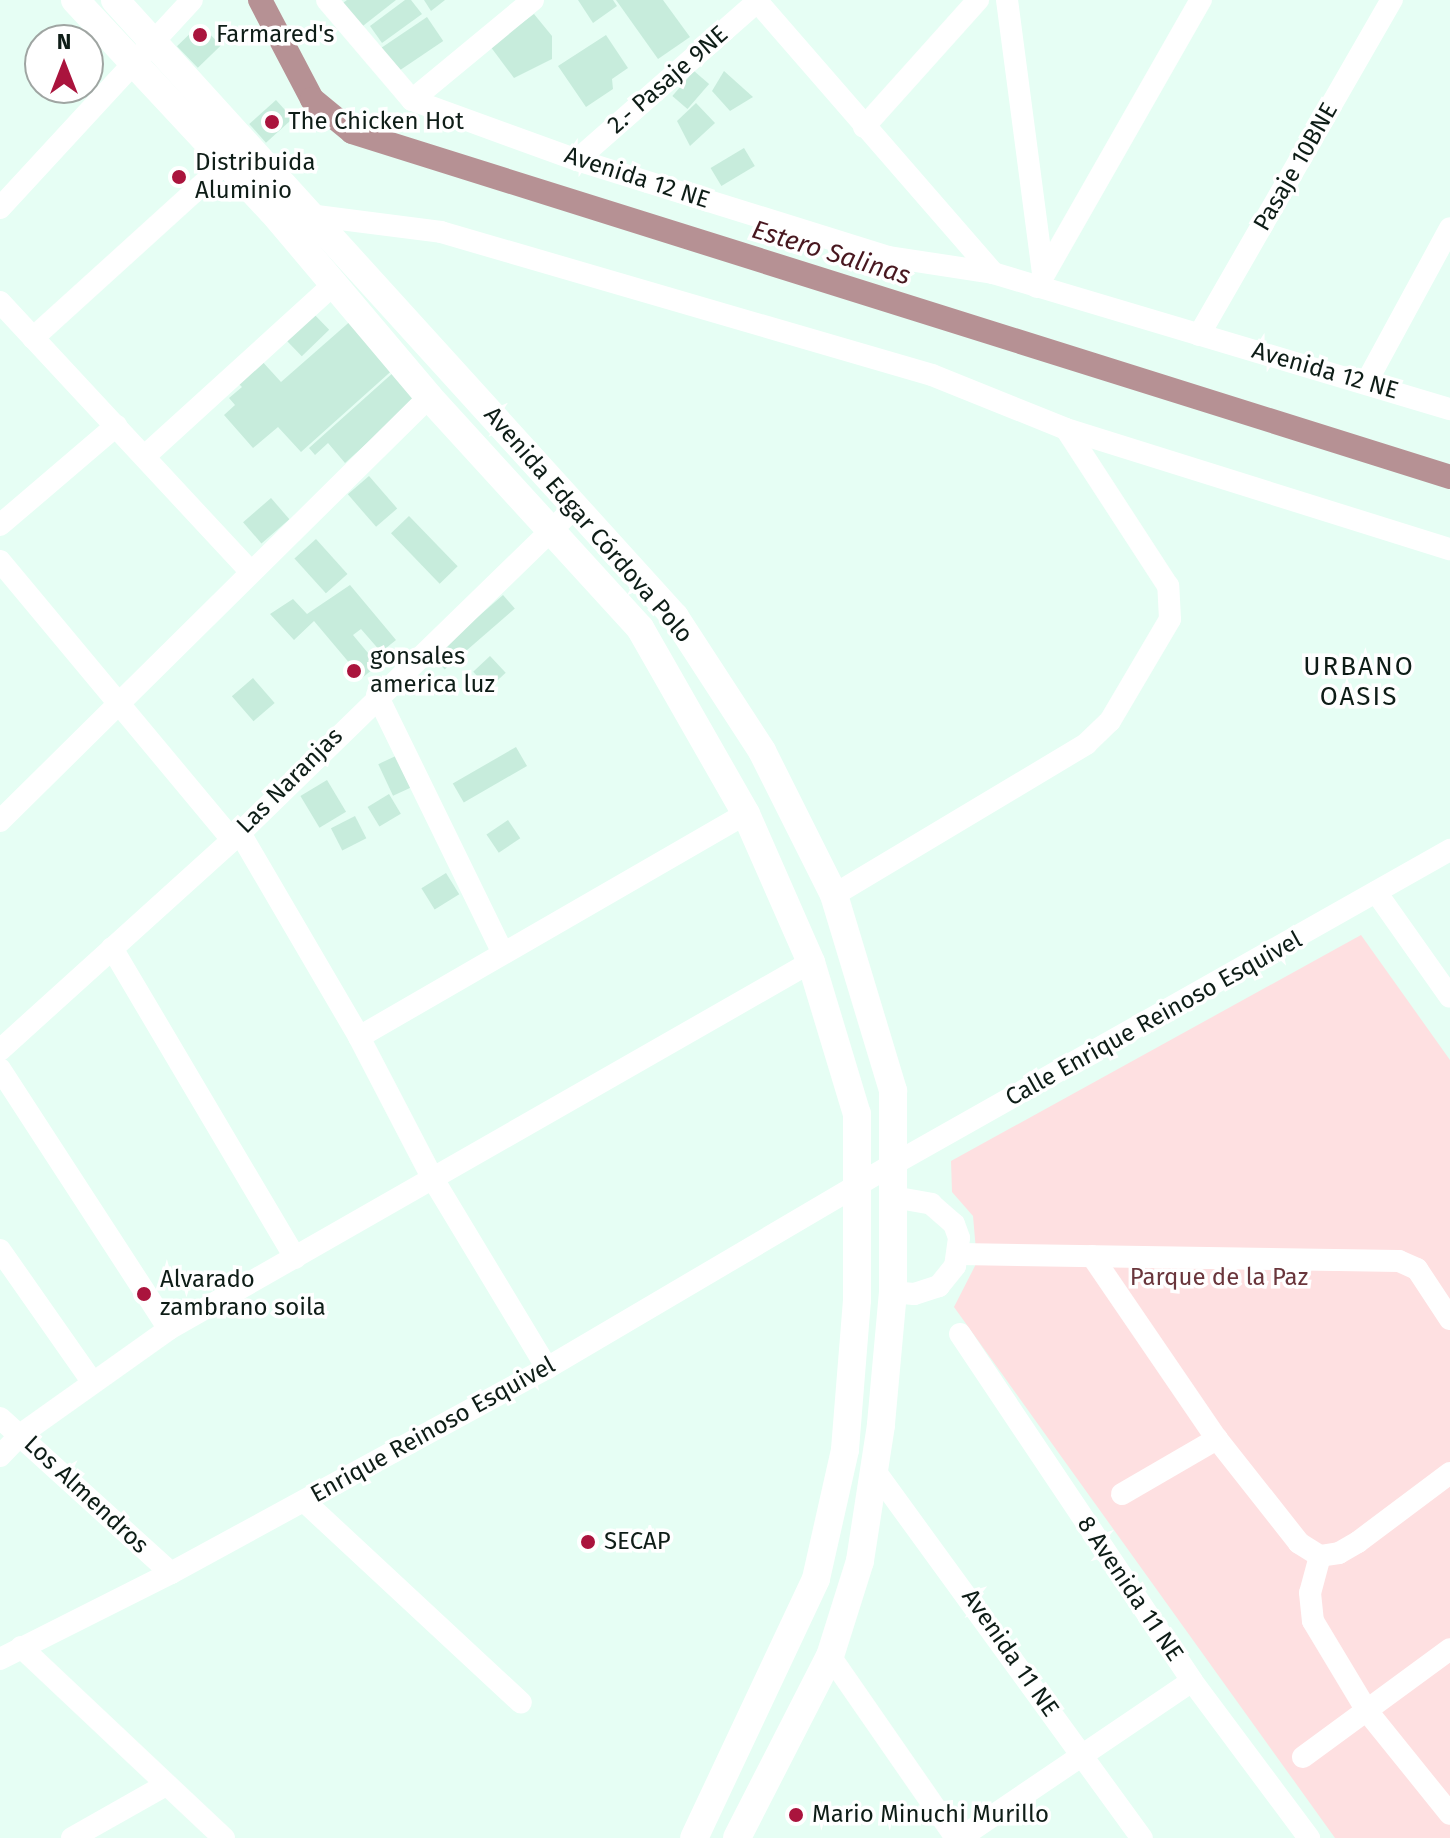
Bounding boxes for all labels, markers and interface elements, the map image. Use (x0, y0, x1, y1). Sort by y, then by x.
street label: 2.- Pasaje 9NE (602, 20, 734, 140)
place label: Farmared's (216, 21, 334, 49)
north arrow (24, 24, 104, 104)
marker: Farmared's (191, 26, 209, 44)
text: N (57, 28, 71, 55)
street label: Pasaje 10BNE (1248, 98, 1344, 236)
place label: The Chicken Hot (288, 108, 464, 136)
marker: The Chicken Hot (263, 113, 281, 131)
street label: Avenida 12 NE (561, 141, 713, 215)
place label: Distribuida Aluminio (195, 149, 316, 205)
marker: Distribuida Aluminio (170, 168, 188, 186)
water label: Estero Salinas (748, 214, 914, 292)
street label: Avenida 12 NE (1248, 336, 1402, 406)
street label: Avenida Edgar Córdova Polo (478, 401, 698, 649)
place label: gonsales america luz (370, 643, 495, 699)
district label: URBANO OASIS (1303, 651, 1415, 712)
marker: gonsales america luz (345, 662, 363, 680)
street label: Las Naranjas (231, 722, 349, 840)
street label: Calle Enrique Reinoso Esquivel (1001, 925, 1307, 1113)
park label: Parque de la Paz (1130, 1264, 1308, 1292)
place label: Alvarado zambrano soila (160, 1266, 326, 1322)
marker: Alvarado zambrano soila (135, 1285, 153, 1303)
street label: Enrique Reinoso Esquivel (306, 1351, 560, 1509)
street label: Los Almendros (18, 1430, 154, 1560)
street label: 8 Avenida 11 NE (1071, 1511, 1189, 1667)
place label: SECAP (604, 1528, 671, 1556)
marker: SECAP (579, 1533, 597, 1551)
street label: Avenida 11 NE (955, 1584, 1065, 1722)
place label: Mario Minuchi Murillo (812, 1801, 1049, 1829)
marker: Mario Minuchi Murillo (787, 1806, 805, 1824)

